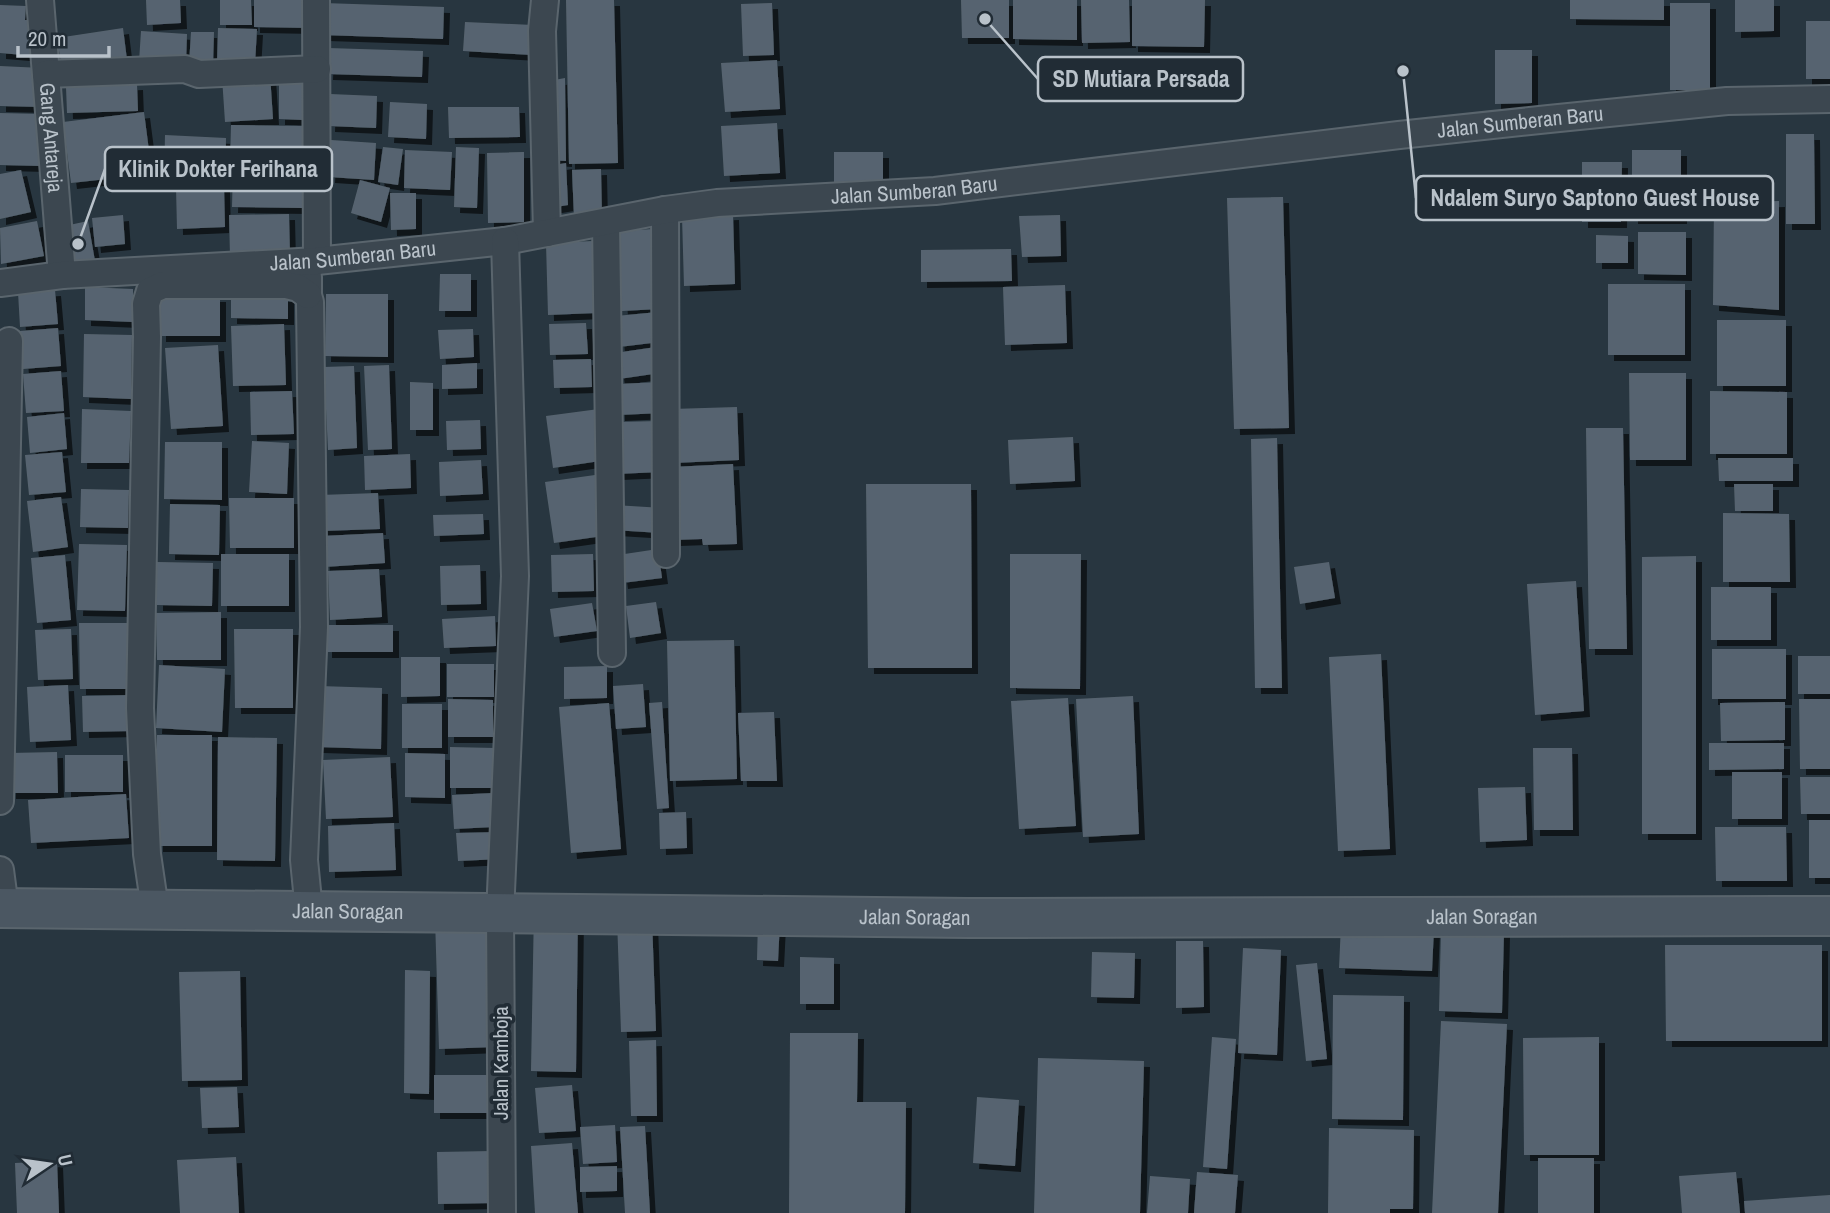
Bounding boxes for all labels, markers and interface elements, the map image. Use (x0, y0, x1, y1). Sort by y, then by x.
scale bar (18, 14, 108, 58)
text: 20 m (28, 24, 66, 53)
callout: SD Mutiara Persada (1038, 57, 1243, 101)
text: SD Mutiara Persada (1052, 63, 1230, 94)
street label: Gang Antareja (33, 81, 70, 194)
street label: Jalan Sumberan Baru (1436, 99, 1605, 145)
callout: Klinik Dokter Ferihana (105, 147, 332, 191)
text: Klinik Dokter Ferihana (118, 153, 318, 184)
street label: Jalan Sumberan Baru (830, 169, 999, 211)
callout: Ndalem Suryo Saptono Guest House (1416, 176, 1773, 220)
text: Ndalem Suryo Saptono Guest House (1430, 182, 1760, 213)
street label: Jalan Sumberan Baru (269, 233, 437, 278)
street label: Jalan Soragan (292, 896, 404, 926)
street label: Jalan Soragan (859, 902, 971, 932)
street label: Jalan Soragan (1426, 902, 1538, 931)
street label: Jalan Kamboja (486, 1006, 515, 1120)
north arrow (14, 1129, 84, 1199)
text: U (52, 1152, 79, 1169)

